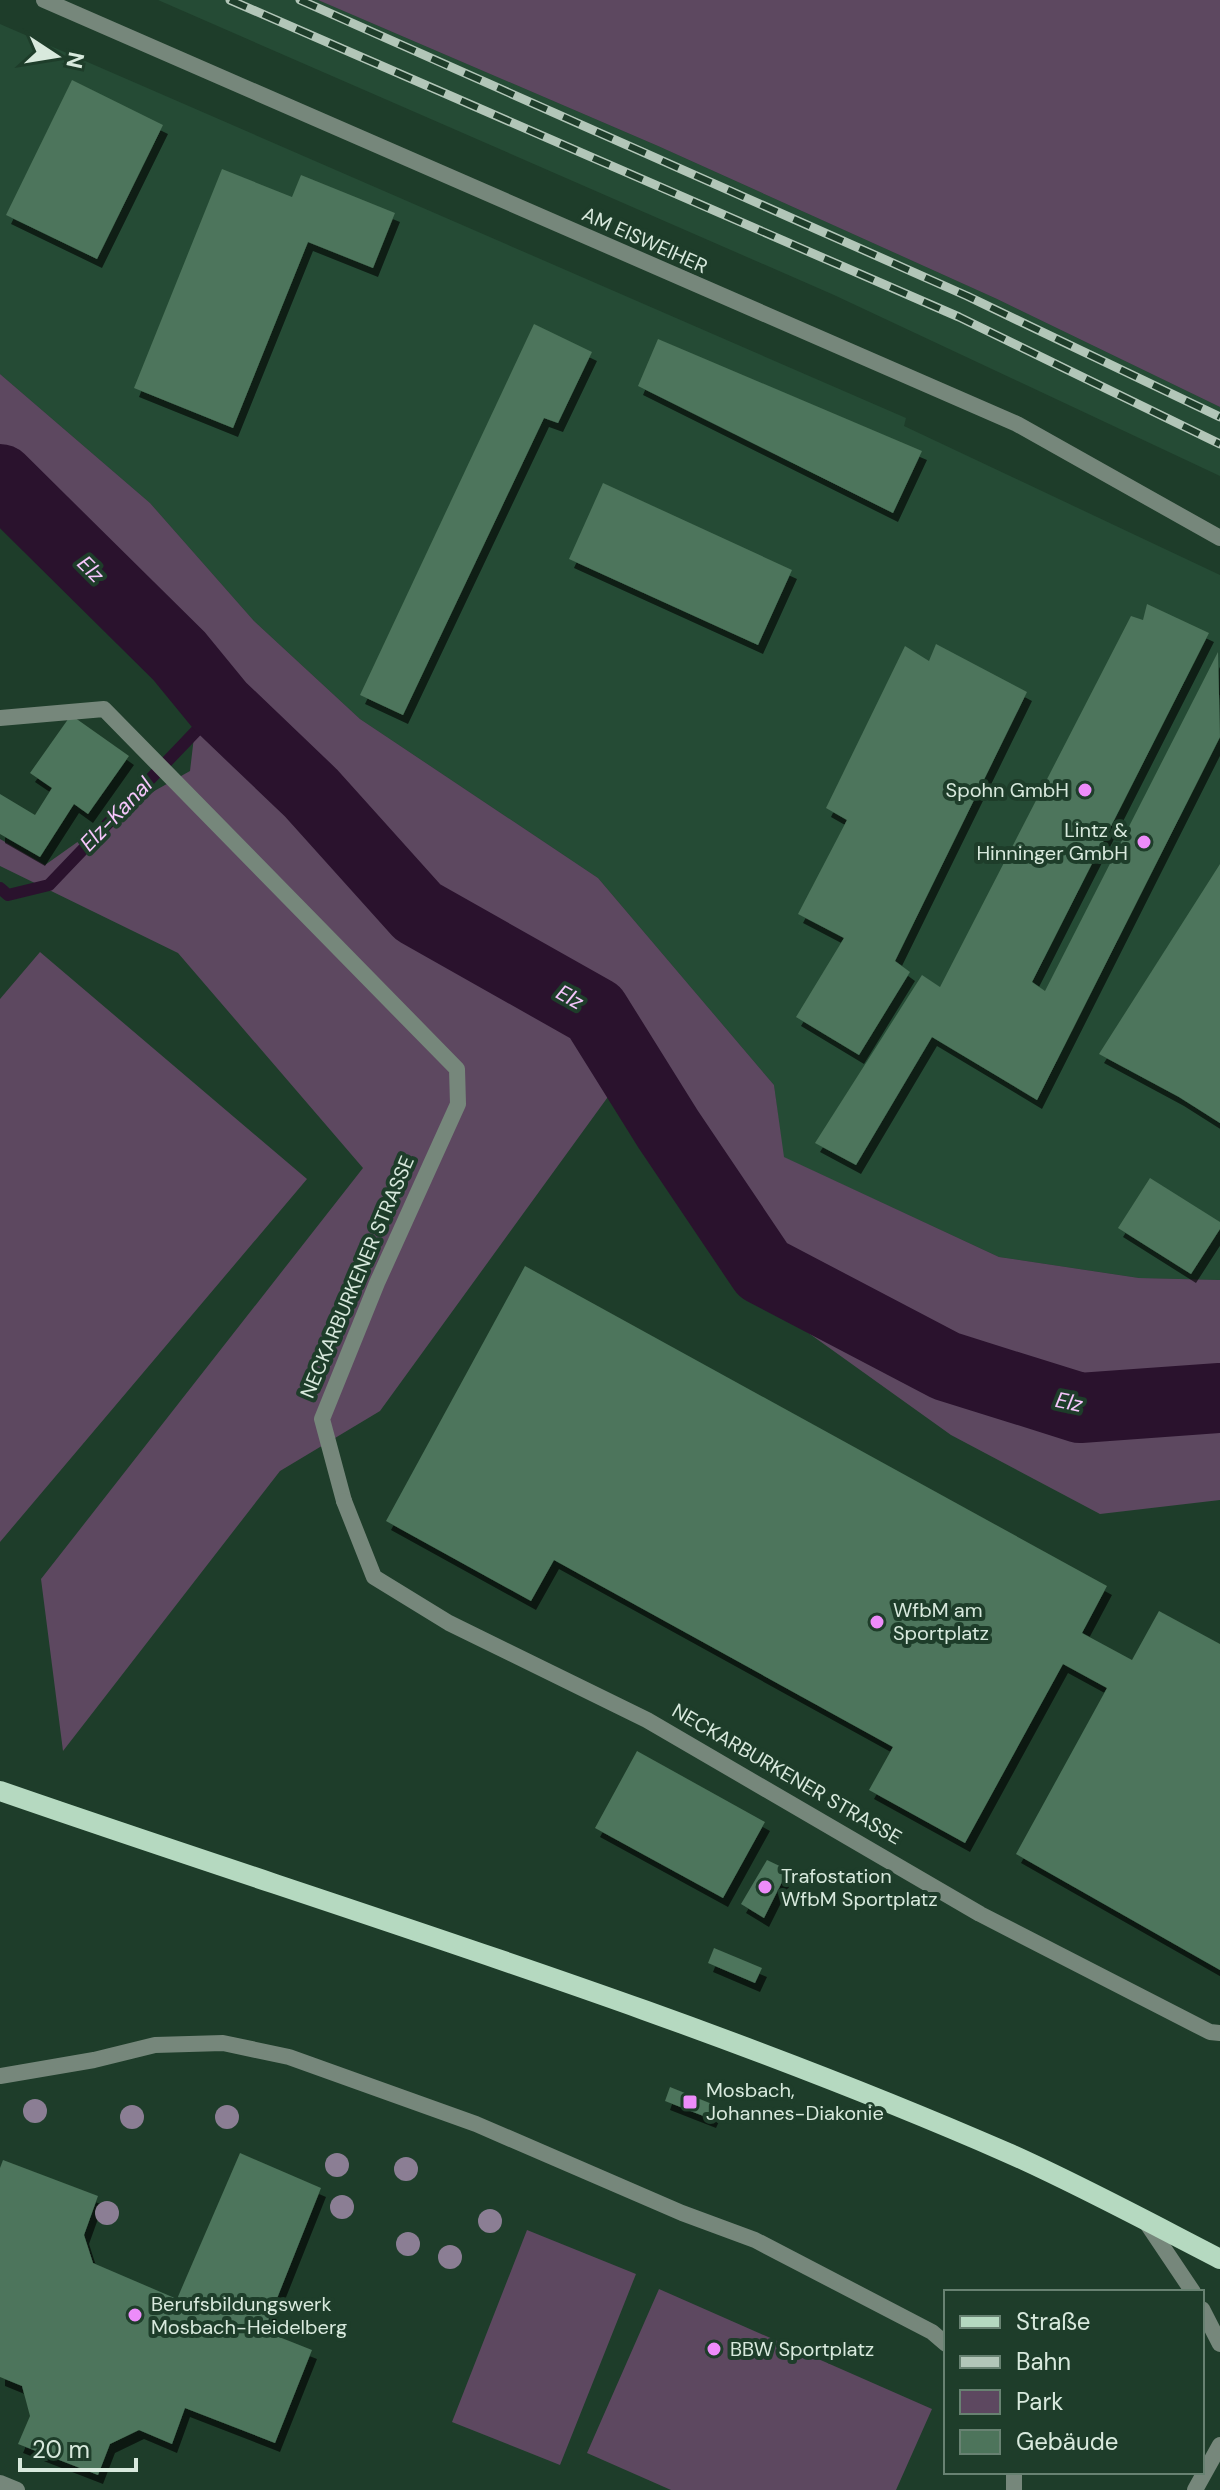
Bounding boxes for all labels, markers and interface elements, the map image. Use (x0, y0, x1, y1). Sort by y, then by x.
north arrow (16, 16, 96, 96)
text: N (59, 49, 91, 71)
street label: AM EISWEIHER (578, 201, 712, 279)
water label: Elz (71, 549, 111, 589)
water label: Elz-Kanal (73, 770, 159, 857)
place label: Spohn GmbH (946, 777, 1069, 803)
marker: Spohn GmbH (1076, 781, 1094, 799)
place label: Lintz & Hinninger GmbH (976, 817, 1128, 866)
marker: Lintz & Hinninger GmbH (1135, 833, 1153, 851)
water label: Elz (551, 978, 590, 1017)
street label: NECKARBURKENER STRASSE (294, 1152, 420, 1402)
water label: Elz (1053, 1385, 1086, 1419)
place label: WfbM am Sportplatz (893, 1597, 989, 1646)
marker: WfbM am Sportplatz (868, 1613, 886, 1631)
street label: NECKARBURKENER STRASSE (668, 1698, 906, 1850)
place label: Trafostation WfbM Sportplatz (781, 1863, 938, 1912)
marker: Trafostation WfbM Sportplatz (756, 1878, 774, 1896)
place label: Mosbach, Johannes-Diakonie (706, 2077, 884, 2126)
marker: Mosbach, Johannes-Diakonie (681, 2093, 699, 2111)
legend (944, 2290, 1204, 2474)
place label: Berufsbildungswerk Mosbach-Heidelberg (151, 2291, 347, 2340)
marker: Berufsbildungswerk Mosbach-Heidelberg (126, 2306, 144, 2324)
text: Straße (1016, 2306, 1090, 2337)
place label: BBW Sportplatz (730, 2336, 874, 2362)
marker: BBW Sportplatz (705, 2340, 723, 2358)
text: Bahn (1016, 2346, 1071, 2377)
text: Park (1016, 2386, 1063, 2417)
scale bar (20, 2422, 136, 2472)
text: Gebäude (1016, 2426, 1118, 2457)
text: 20 m (32, 2434, 90, 2465)

